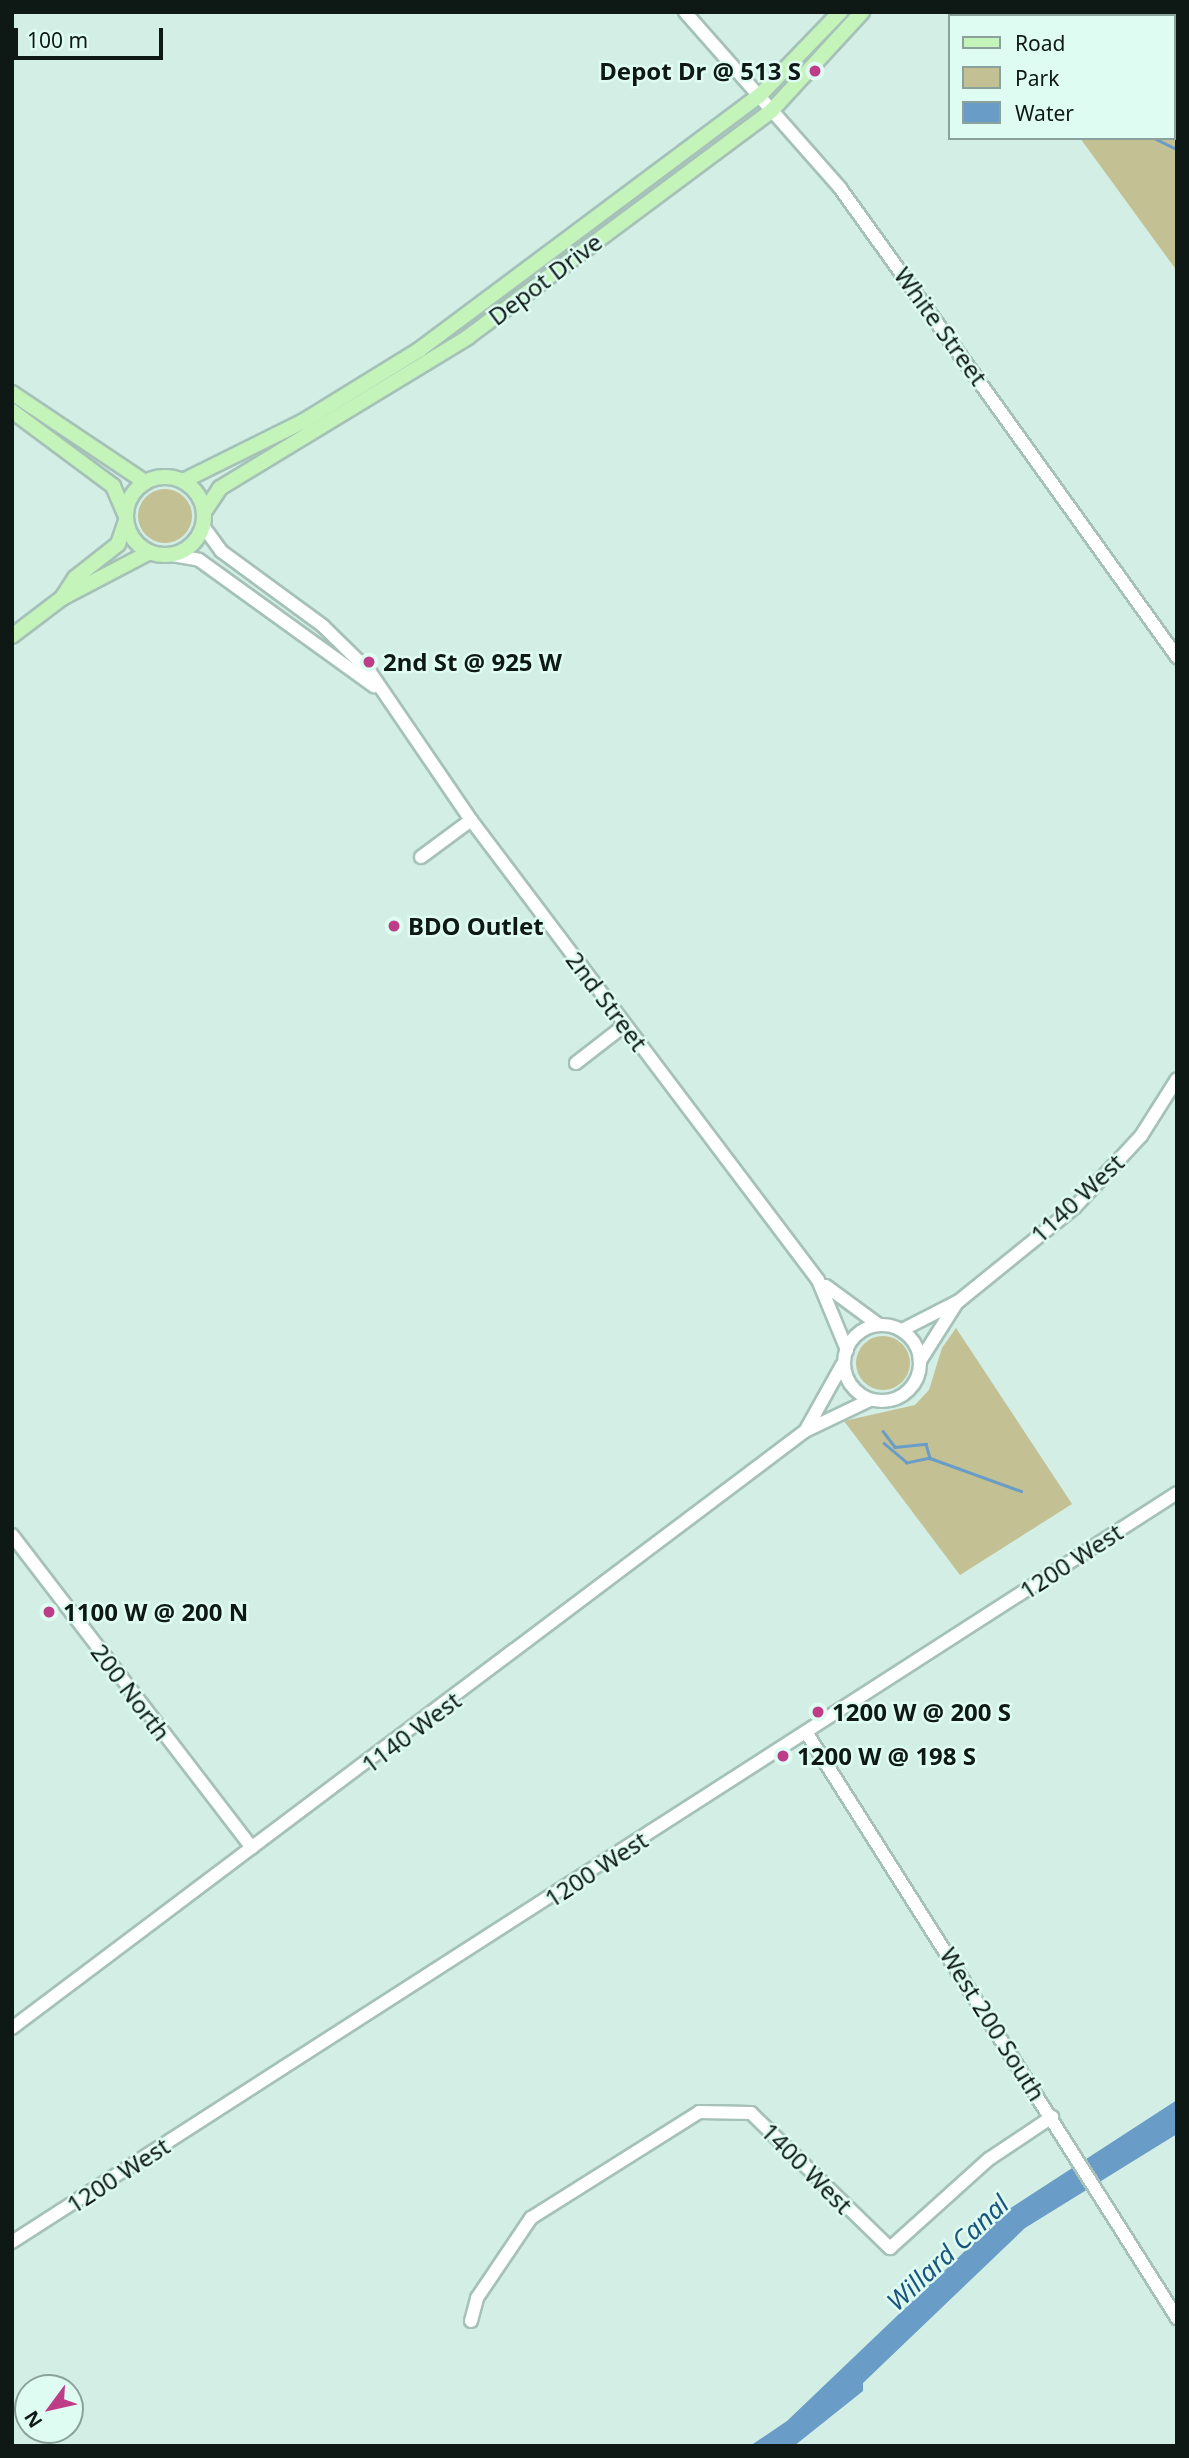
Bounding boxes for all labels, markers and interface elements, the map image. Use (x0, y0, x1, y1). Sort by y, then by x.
scale bar (18, 14, 166, 58)
legend (948, 14, 1175, 140)
text: 100 m (27, 26, 88, 54)
text: Road (1015, 29, 1065, 57)
place label: Depot Dr @ 513 S (599, 57, 801, 85)
marker: Depot Dr @ 513 S (807, 63, 823, 79)
text: Park (1015, 64, 1059, 92)
text: Water (1015, 99, 1074, 127)
street label: Depot Drive (483, 227, 607, 331)
street label: White Street (889, 261, 993, 391)
place label: 2nd St @ 925 W (383, 648, 562, 676)
marker: 2nd St @ 925 W (361, 654, 377, 670)
place label: BDO Outlet (408, 912, 544, 940)
marker: BDO Outlet (386, 918, 402, 934)
street label: 2nd Street (560, 946, 654, 1056)
street label: 1140 West (1025, 1148, 1129, 1248)
street label: 1200 West (1014, 1517, 1128, 1605)
place label: 1100 W @ 200 N (63, 1598, 248, 1626)
marker: 1100 W @ 200 N (41, 1604, 57, 1620)
street label: 200 North (85, 1638, 177, 1746)
street label: 1140 West (356, 1685, 466, 1779)
place label: 1200 W @ 200 S (832, 1698, 1011, 1726)
marker: 1200 W @ 200 S (810, 1704, 826, 1720)
place label: 1200 W @ 198 S (797, 1742, 976, 1770)
marker: 1200 W @ 198 S (775, 1748, 791, 1764)
street label: 1200 West (539, 1825, 653, 1913)
street label: West 200 South (934, 1942, 1052, 2106)
street label: 1400 West (756, 2117, 858, 2219)
street label: 1200 West (61, 2131, 175, 2219)
water label: Willard Canal (881, 2189, 1015, 2317)
north arrow (14, 2374, 84, 2444)
text: N (18, 2406, 48, 2433)

